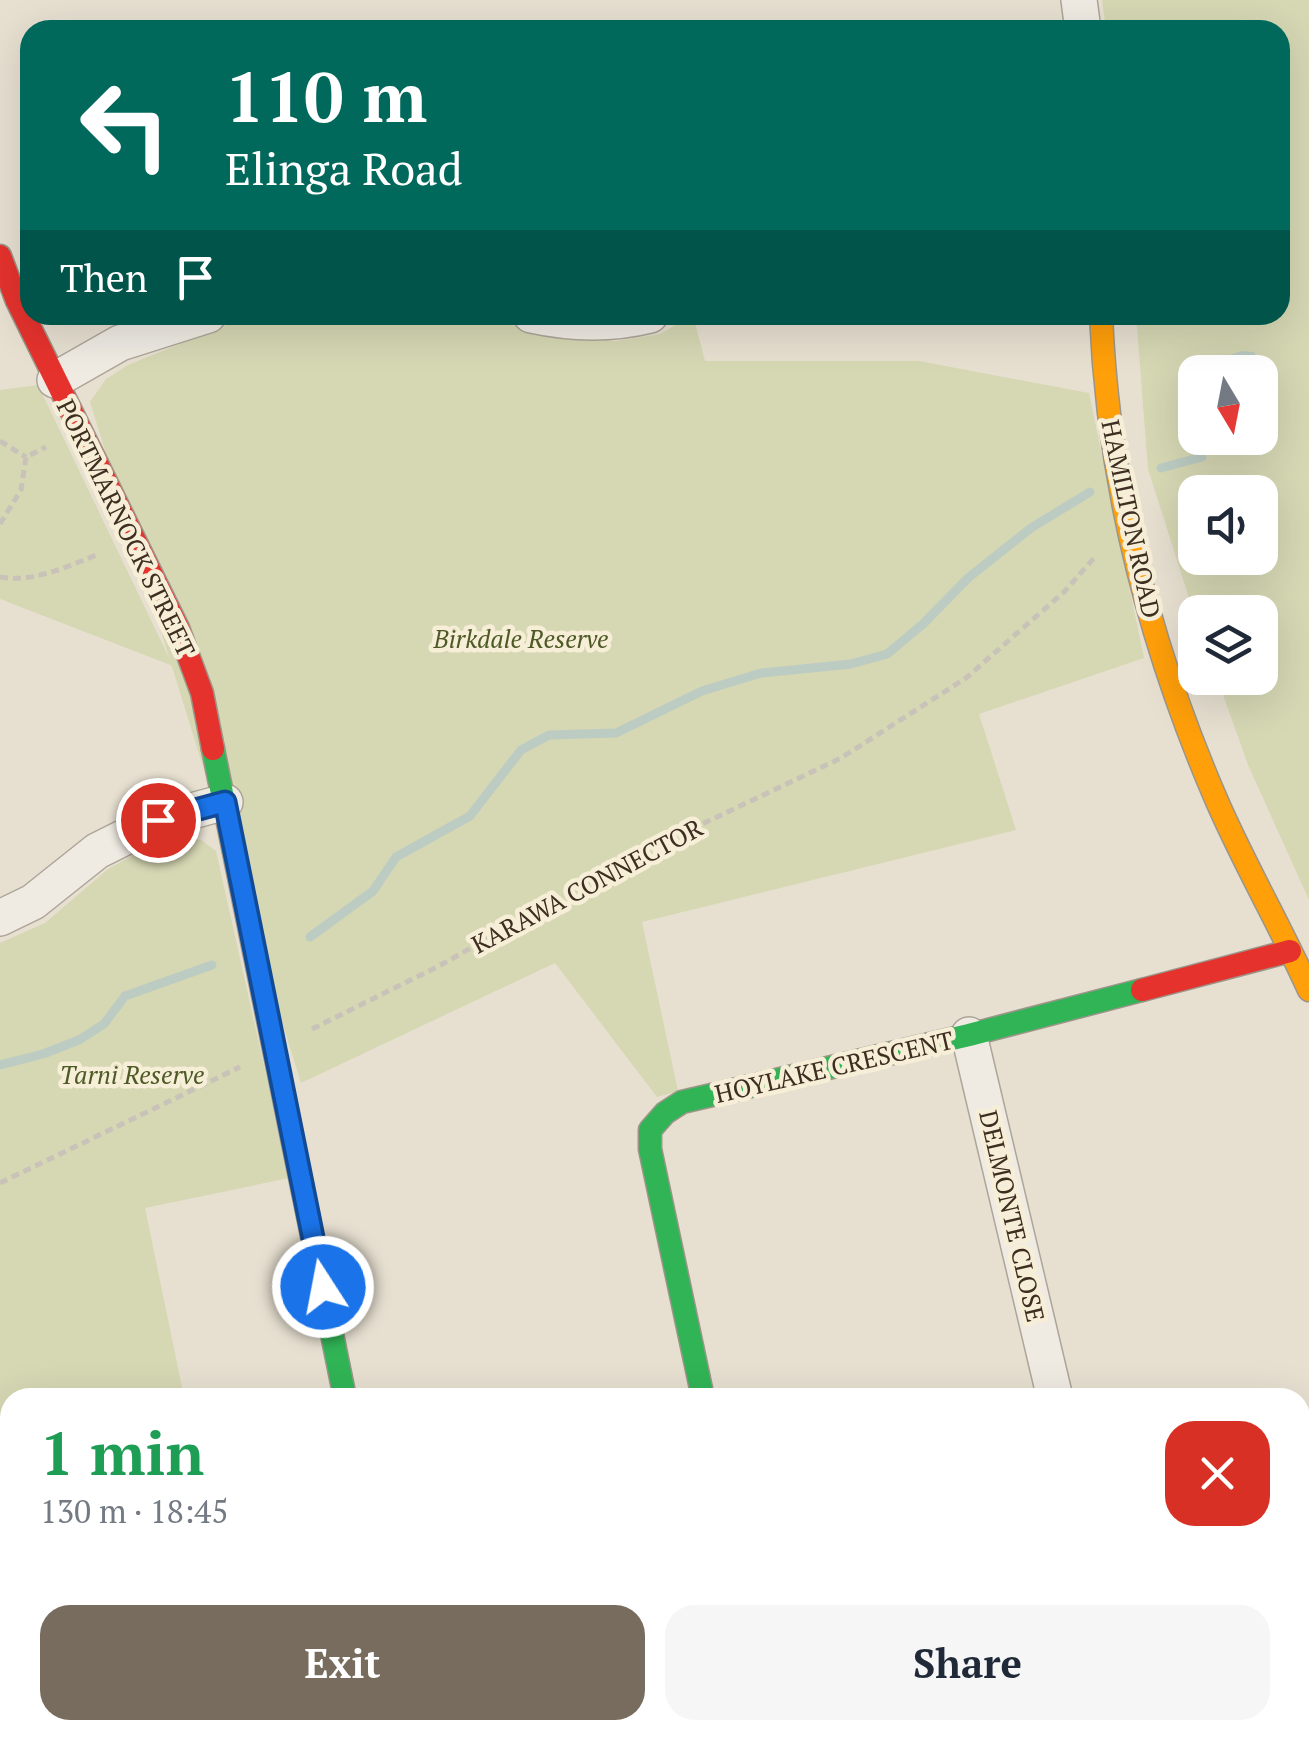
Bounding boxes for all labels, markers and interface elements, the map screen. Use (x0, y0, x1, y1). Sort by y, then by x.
text: 110 m (225, 49, 427, 142)
icon: left (60, 60, 190, 190)
text: Elinga Road (225, 138, 463, 198)
icon: arrive (168, 250, 223, 305)
text: Then (60, 253, 148, 303)
north arrow (1178, 355, 1278, 455)
map controls (1178, 355, 1278, 695)
street label: PORTMARNOCK STREET (50, 394, 203, 662)
street label: HAMILTON ROAD (1094, 417, 1169, 621)
button: sound (1178, 475, 1278, 575)
button: layers (1178, 595, 1278, 695)
park label: Birkdale Reserve (433, 622, 608, 655)
pin (116, 778, 201, 863)
icon: arrive (131, 793, 186, 848)
street label: KARAWA CONNECTOR (466, 811, 708, 960)
street label: HOYLAKE CRESCENT (711, 1023, 956, 1110)
park label: Tarni Reserve (60, 1058, 204, 1091)
street label: DELMONTE CLOSE (972, 1107, 1053, 1325)
position arrow (271, 1235, 375, 1339)
text: 1 min (40, 1413, 204, 1492)
button: close (1165, 1421, 1270, 1526)
text: 130 m · 18:45 (40, 1490, 228, 1532)
button: Exit (40, 1605, 645, 1720)
button: Share (665, 1605, 1270, 1720)

